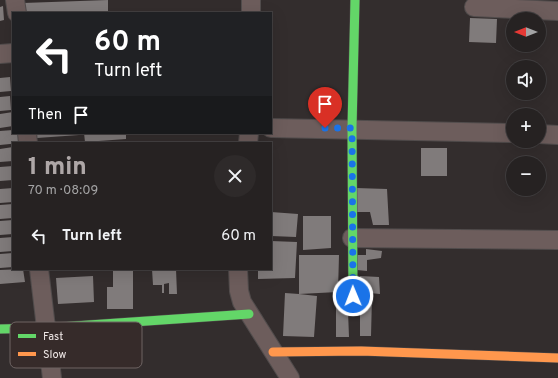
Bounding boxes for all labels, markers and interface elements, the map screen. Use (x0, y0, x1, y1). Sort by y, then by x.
north arrow (506, 12, 546, 52)
map controls (506, 12, 546, 196)
text: 60 m (94, 25, 161, 61)
icon: left (28, 28, 80, 80)
text: Turn left (94, 60, 162, 83)
button: sound (506, 60, 546, 100)
pin (308, 87, 342, 128)
icon: arrive (314, 93, 336, 115)
icon: arrive (70, 104, 92, 126)
text: Then (28, 106, 62, 125)
button: + (506, 108, 546, 148)
text: 1 min (28, 153, 87, 183)
button: close (214, 155, 256, 197)
button: − (506, 156, 546, 196)
text: 70 m · 08:09 (28, 183, 98, 199)
icon: left (28, 225, 50, 247)
text: Turn left (62, 227, 122, 246)
text: 60 m (221, 227, 256, 246)
position arrow (332, 275, 374, 317)
legend (10, 322, 142, 368)
text: Fast (43, 330, 63, 344)
text: Slow (43, 348, 66, 362)

